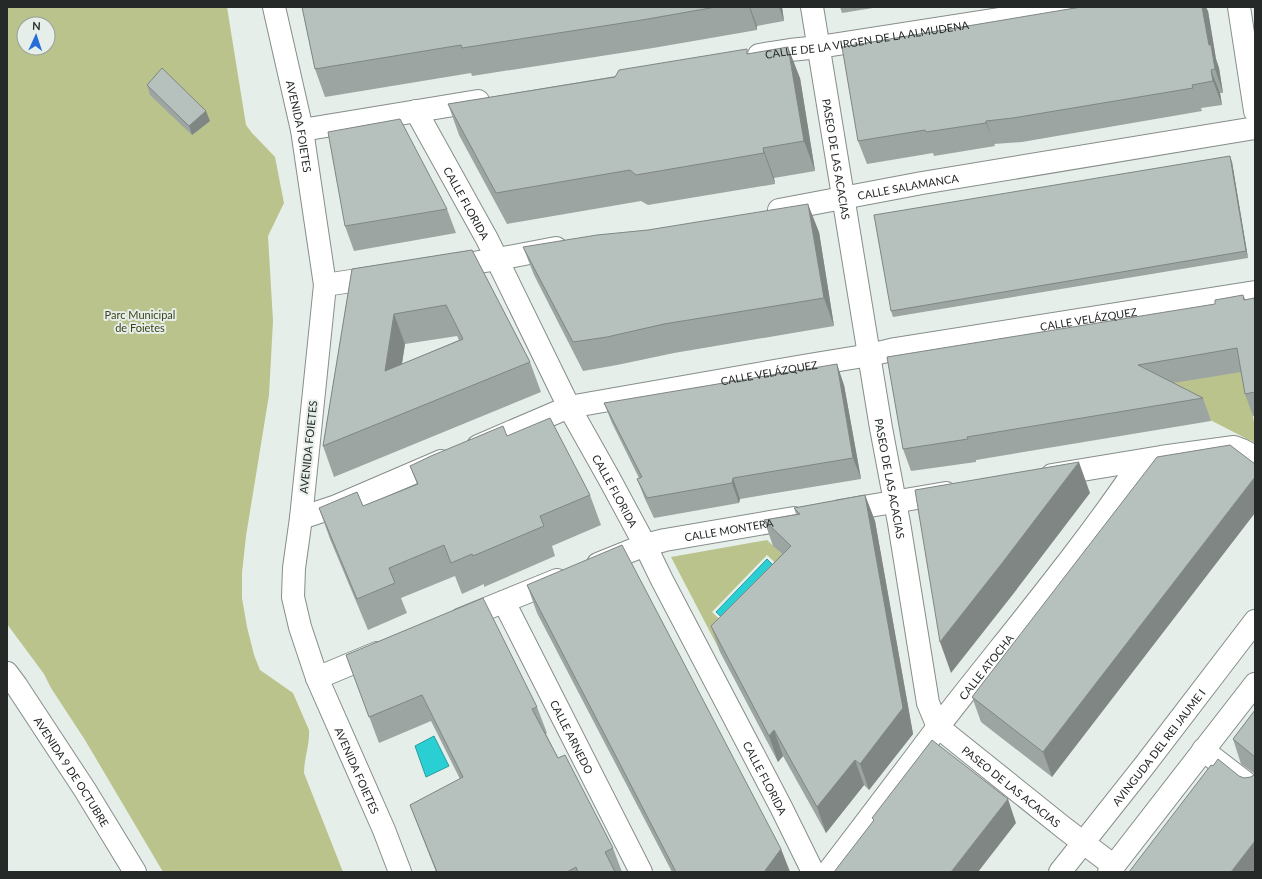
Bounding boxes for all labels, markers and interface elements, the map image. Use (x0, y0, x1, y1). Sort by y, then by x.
north arrow (16, 16, 56, 56)
street label: CALLE DE LA VIRGEN DE LA ALMUDENA (764, 17, 970, 60)
text: N (32, 19, 41, 32)
street label: AVENIDA FOIETES (284, 79, 315, 173)
street label: PASEO DE LAS ACACIAS (821, 98, 853, 220)
street label: CALLE FLORIDA (442, 164, 493, 242)
street label: CALLE SALAMANCA (856, 171, 960, 202)
street label: CALLE VELÁZQUEZ (1039, 304, 1138, 332)
park label: Parc Municipal de Foietes (105, 308, 175, 334)
street label: CALLE VELÁZQUEZ (719, 357, 819, 387)
street label: AVENIDA FOIETES (297, 400, 319, 494)
street label: PASEO DE LAS ACACIAS (873, 417, 908, 540)
street label: CALLE FLORIDA (590, 452, 641, 530)
street label: CALLE MONTERA (683, 515, 775, 543)
street label: CALLE ATOCHA (956, 631, 1016, 702)
street label: AVINGUDA DEL REI JAUME I (1109, 686, 1207, 808)
street label: CALLE ARNEDO (548, 697, 597, 776)
street label: AVENIDA 9 DE OCTUBRE (32, 714, 112, 829)
street label: AVENIDA FOIETES (333, 725, 382, 816)
street label: CALLE FLORIDA (741, 739, 790, 817)
street label: PASEO DE LAS ACACIAS (960, 743, 1063, 829)

